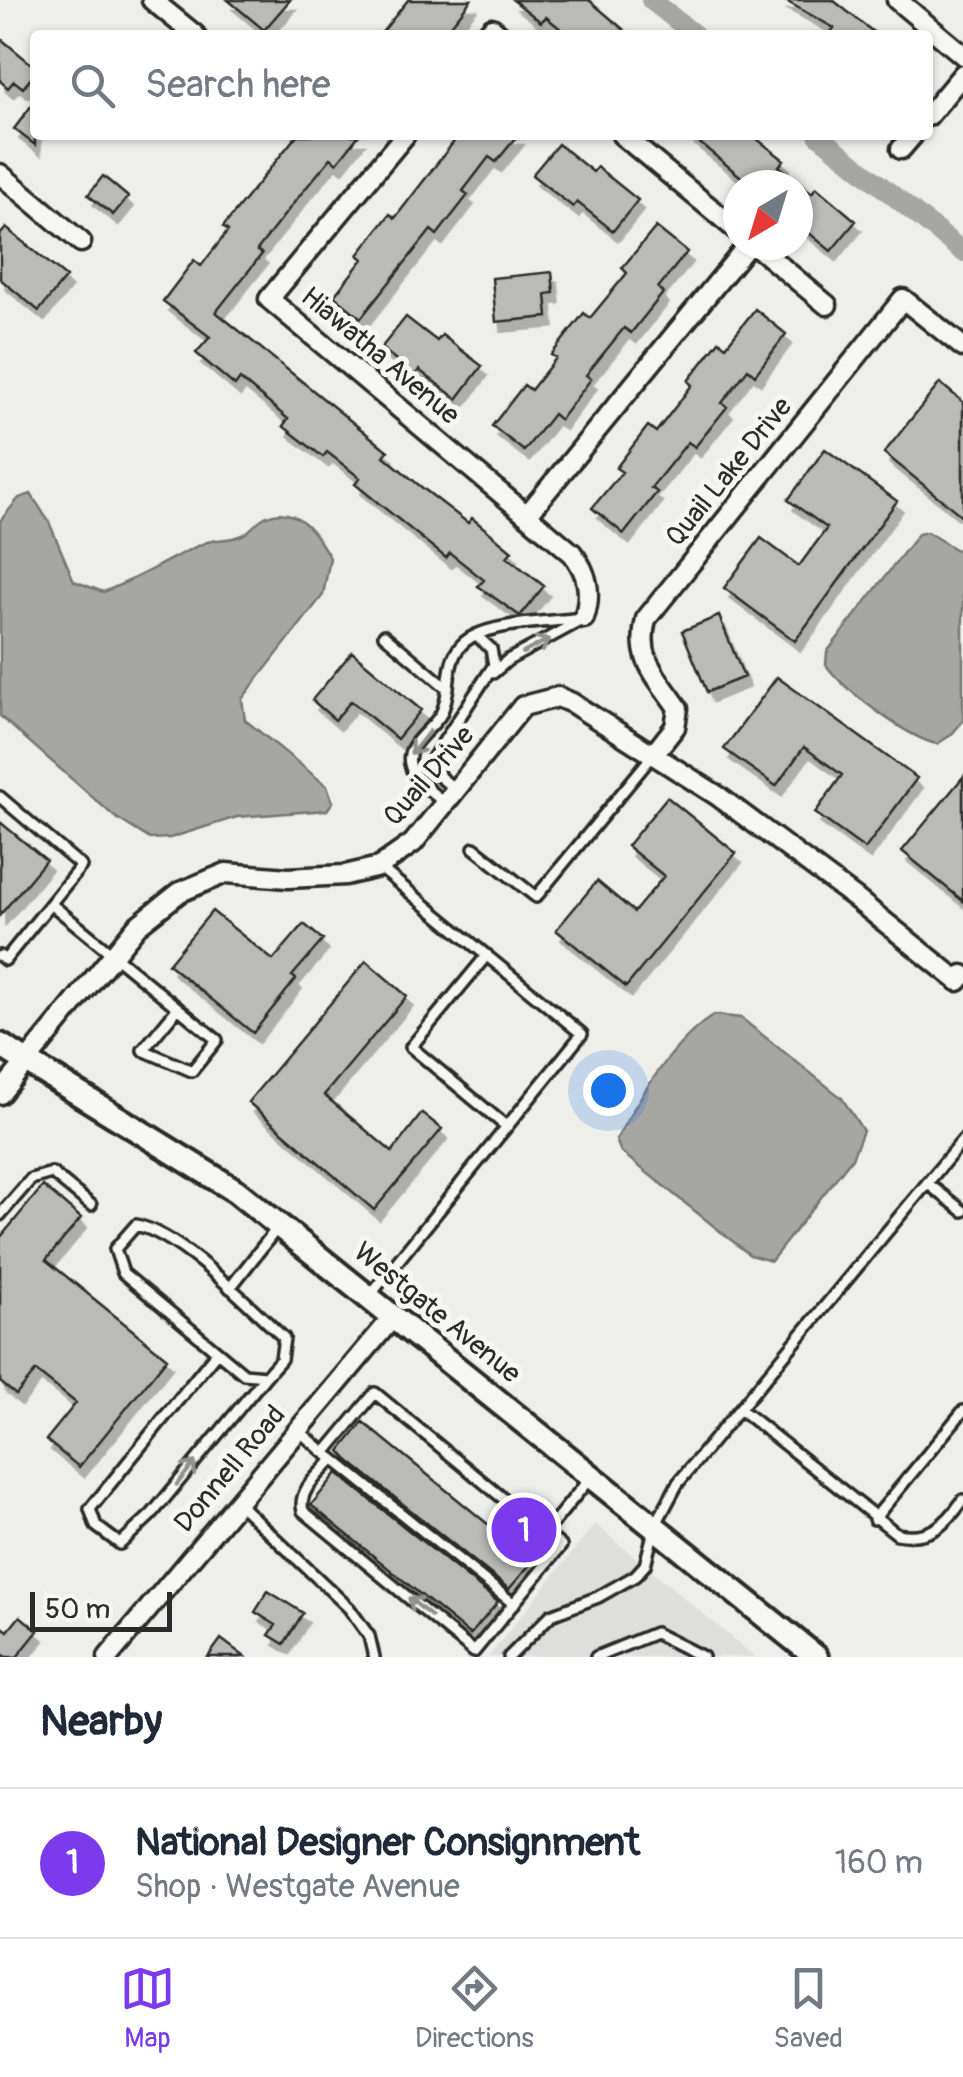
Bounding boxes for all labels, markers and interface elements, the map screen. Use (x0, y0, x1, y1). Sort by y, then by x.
search box (30, 30, 933, 140)
icon: search (65, 58, 120, 113)
text: Search here (145, 61, 331, 109)
north arrow (723, 170, 813, 260)
street label: Hiawatha Avenue (294, 279, 467, 433)
street label: Quail Lake Drive (658, 390, 800, 554)
one-way arrow (521, 636, 551, 655)
street label: Quail Drive (376, 718, 482, 833)
one-way arrow (409, 729, 431, 755)
your location (583, 1065, 634, 1116)
street label: Westgate Avenue (346, 1235, 528, 1391)
street label: Donnell Road (167, 1398, 293, 1540)
one-way arrow (175, 1460, 197, 1486)
pin: 1 (492, 1492, 556, 1568)
scale bar (30, 1587, 172, 1632)
text: 50 m (45, 1592, 110, 1627)
one-way arrow (407, 1596, 433, 1618)
text: Nearby (40, 1696, 162, 1748)
text: National Designer Consignment (135, 1819, 640, 1867)
text: 1 (66, 1843, 79, 1883)
text: 160 m (835, 1843, 923, 1883)
text: Shop · Westgate Avenue (135, 1867, 460, 1907)
tab: Map (120, 1961, 175, 2056)
tab: Directions (415, 1961, 534, 2056)
tab: Saved (774, 1961, 843, 2056)

